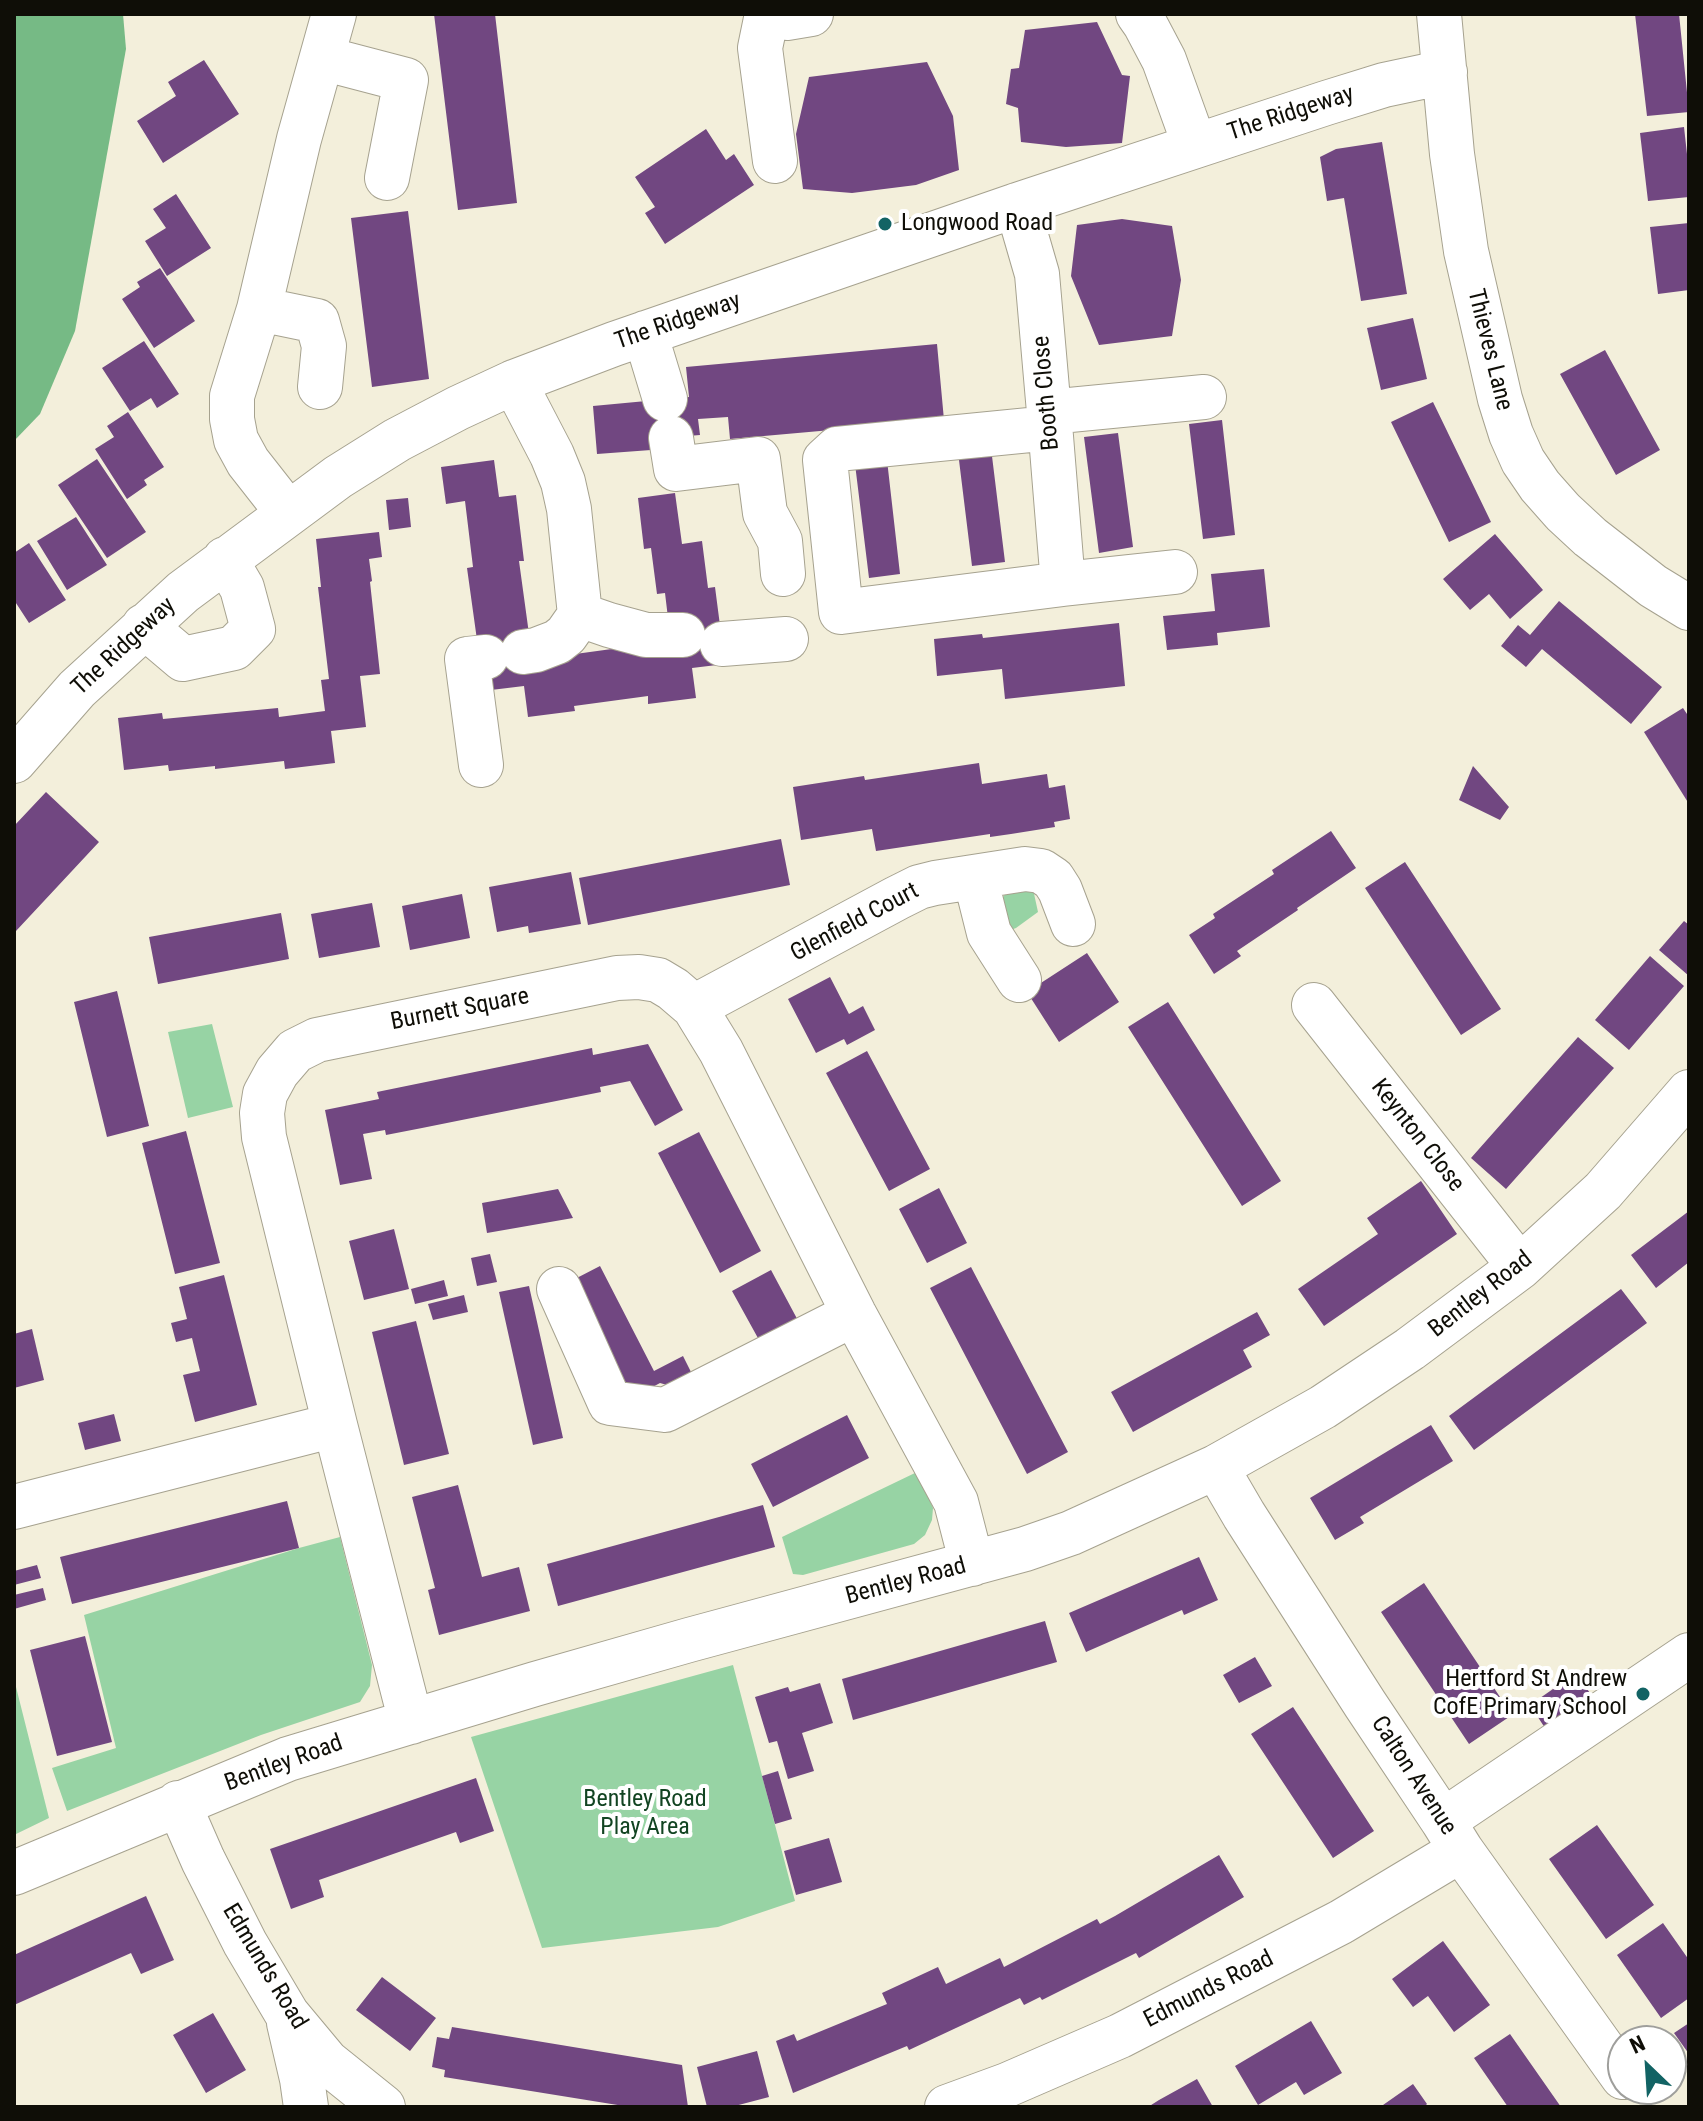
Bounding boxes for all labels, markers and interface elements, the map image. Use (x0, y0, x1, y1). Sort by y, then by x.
street label: The Ridgeway (1224, 80, 1358, 148)
place label: Longwood Road (901, 210, 1053, 238)
marker: Longwood Road (876, 215, 894, 233)
street label: Thieves Lane (1460, 286, 1518, 414)
street label: The Ridgeway (611, 287, 745, 357)
street label: Booth Close (1028, 335, 1066, 451)
street label: The Ridgeway (66, 592, 182, 702)
street label: Glenfield Court (786, 877, 924, 969)
street label: Burnett Square (388, 982, 532, 1038)
street label: Keynton Close (1364, 1074, 1470, 1198)
street label: Bentley Road (1424, 1246, 1538, 1344)
street label: Bentley Road (843, 1552, 969, 1612)
place label: Hertford St Andrew CofE Primary School (1433, 1666, 1627, 1722)
marker: Hertford St Andrew CofE Primary School (1634, 1685, 1652, 1703)
street label: Calton Avenue (1364, 1711, 1462, 1841)
street label: Bentley Road (221, 1729, 347, 1799)
park label: Bentley Road Play Area (583, 1786, 707, 1842)
street label: Edmunds Road (215, 1899, 313, 2035)
street label: Edmunds Road (1139, 1945, 1279, 2035)
north arrow (1607, 2025, 1687, 2105)
text: N (1626, 2030, 1649, 2059)

